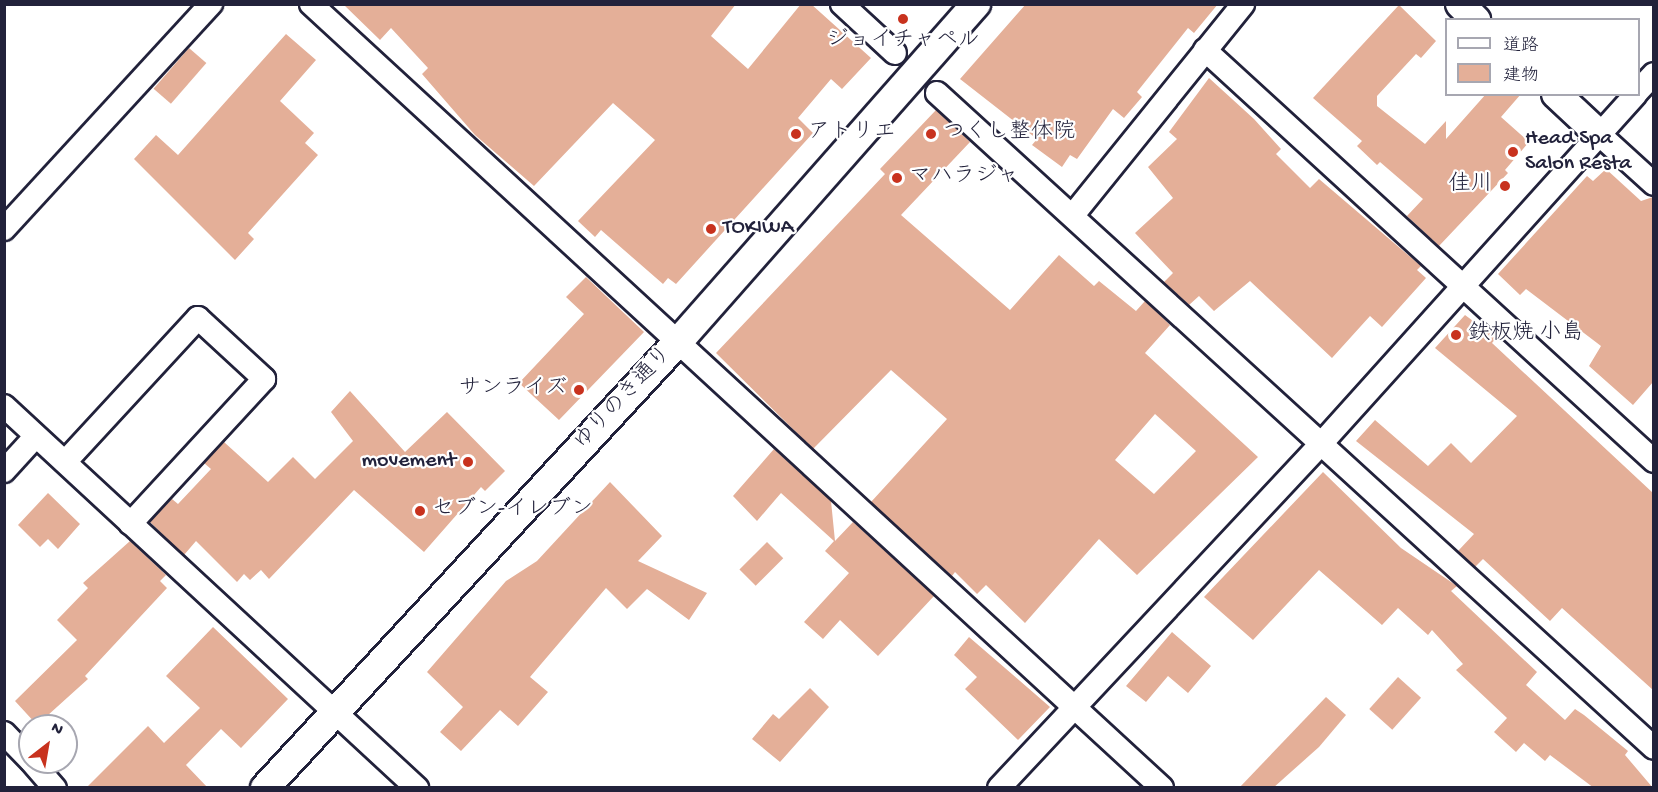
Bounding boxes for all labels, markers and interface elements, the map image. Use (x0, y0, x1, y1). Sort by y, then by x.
marker: ジョイチャペル (896, 12, 910, 26)
legend (1445, 18, 1640, 96)
place label: ジョイチャペル (826, 29, 980, 55)
text: 道路 (1503, 36, 1539, 57)
text: 建物 (1503, 66, 1539, 87)
place label: アトリエ (808, 121, 896, 147)
place label: つくし整体院 (943, 121, 1075, 147)
place label: Head Spa Salon Resta (1525, 126, 1632, 178)
marker: アトリエ (789, 127, 803, 141)
marker: つくし整体院 (924, 127, 938, 141)
marker: Head Spa Salon Resta (1506, 145, 1520, 159)
place label: マハラジャ (909, 165, 1019, 191)
marker: マハラジャ (890, 171, 904, 185)
place label: 佳川 (1449, 173, 1493, 199)
marker: 佳川 (1498, 179, 1512, 193)
place label: TOKIWA (723, 216, 794, 242)
marker: TOKIWA (704, 222, 718, 236)
place label: 鉄板焼 小島 (1468, 322, 1583, 348)
marker: 鉄板焼 小島 (1449, 328, 1463, 342)
street label: ゆりのき通り (569, 342, 679, 456)
place label: サンライズ (457, 377, 567, 403)
marker: サンライズ (572, 383, 586, 397)
place label: movement (362, 449, 456, 475)
marker: movement (461, 455, 475, 469)
place label: セブン-イレブン (432, 498, 593, 524)
marker: セブン-イレブン (413, 504, 427, 518)
north arrow (18, 714, 78, 774)
text: N (47, 719, 66, 741)

